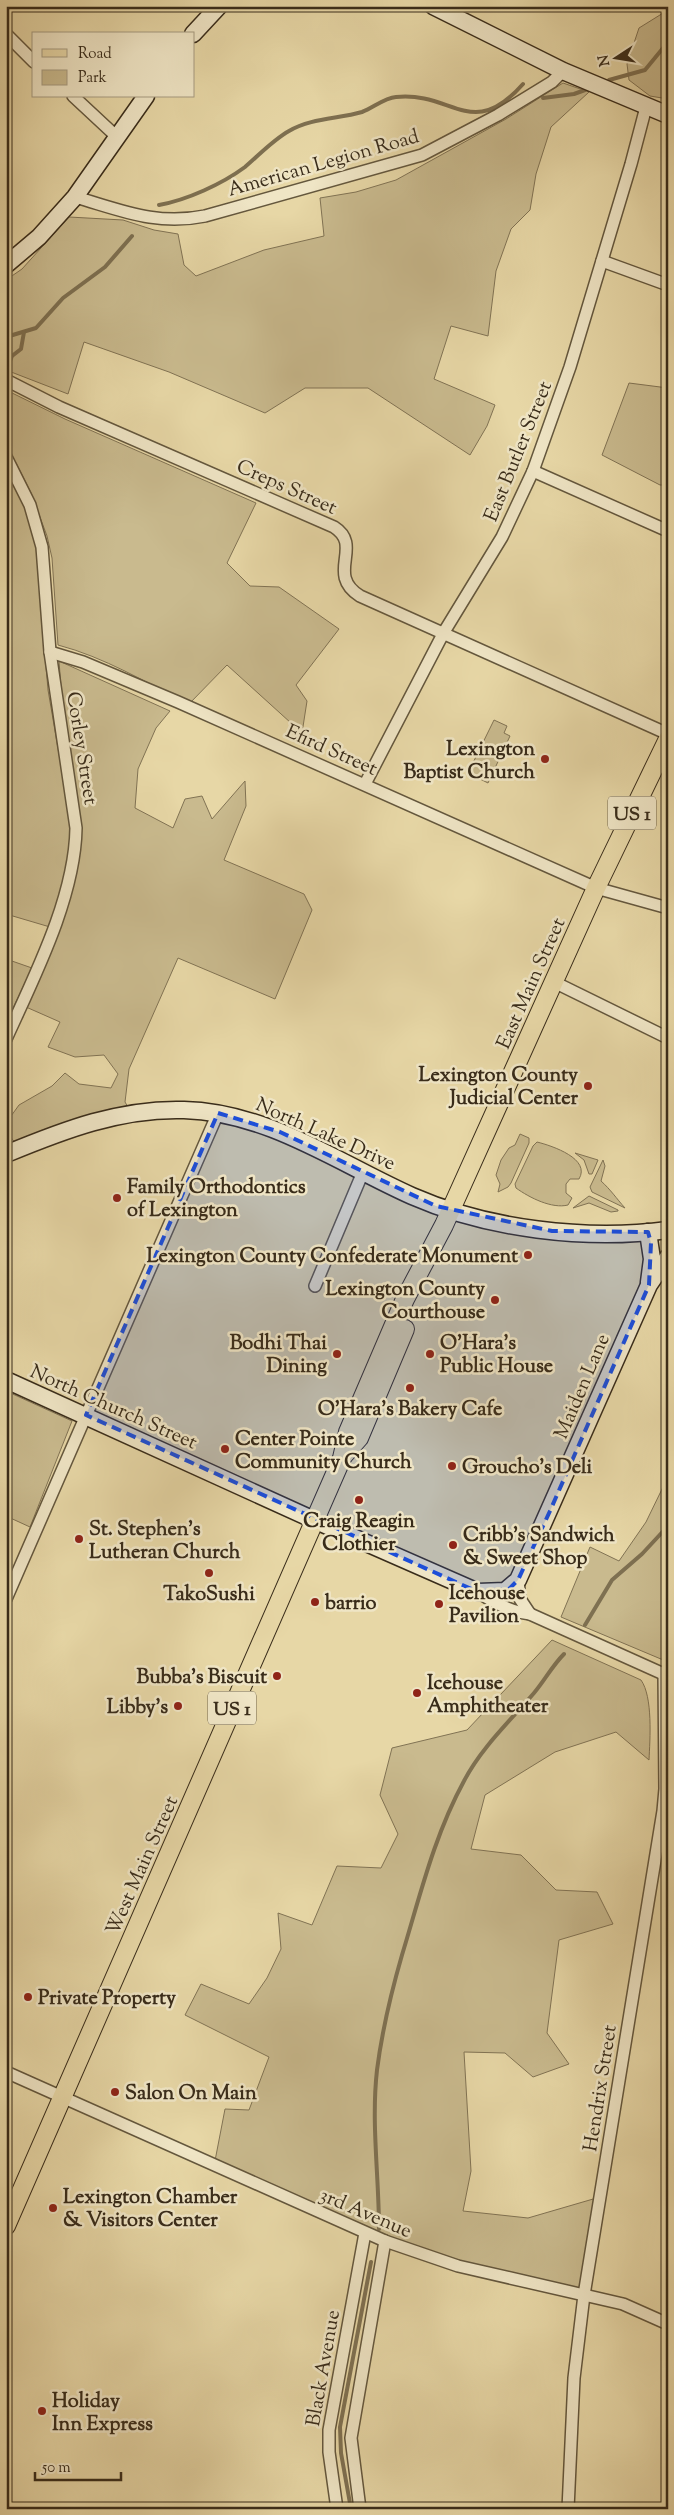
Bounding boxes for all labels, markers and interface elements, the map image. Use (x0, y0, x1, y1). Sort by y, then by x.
legend (32, 32, 195, 98)
north arrow (592, 32, 642, 82)
text: Road (78, 44, 112, 65)
text: N (594, 53, 616, 68)
text: Park (78, 68, 107, 89)
street label: American Legion Road (225, 123, 423, 206)
street label: East Butler Street (478, 377, 561, 527)
street label: Creps Street (231, 453, 341, 523)
street label: Corley Street (57, 690, 104, 807)
street label: Efird Street (280, 718, 382, 784)
place label: Lexington Baptist Church (404, 736, 535, 788)
marker: Lexington Baptist Church (539, 753, 551, 765)
road number: US 1 (608, 796, 656, 830)
street label: East Main Street (490, 913, 574, 1054)
place label: Lexington County Judicial Center (419, 1062, 578, 1114)
marker: Lexington County Judicial Center (582, 1080, 594, 1092)
street label: North Lake Drive (250, 1091, 400, 1179)
place label: Family Orthodontics of Lexington (127, 1174, 306, 1226)
marker: Family Orthodontics of Lexington (111, 1192, 123, 1204)
place label: Lexington County Confederate Monument (146, 1243, 518, 1272)
marker: Lexington County Confederate Monument (522, 1249, 534, 1261)
place label: Lexington County Courthouse (326, 1276, 485, 1328)
marker: Lexington County Courthouse (489, 1294, 501, 1306)
place label: Bodhi Thai Dining (230, 1330, 327, 1382)
place label: O'Hara's Public House (440, 1330, 553, 1382)
street label: Maiden Lane (548, 1330, 619, 1444)
marker: Bodhi Thai Dining (331, 1348, 343, 1360)
marker: O'Hara's Public House (424, 1348, 436, 1360)
street label: North Church Street (25, 1358, 201, 1458)
marker: O'Hara's Bakery Cafe (404, 1382, 416, 1394)
place label: O'Hara's Bakery Cafe (318, 1396, 502, 1425)
place label: Center Pointe Community Church (235, 1426, 412, 1478)
marker: Center Pointe Community Church (219, 1443, 231, 1455)
place label: Groucho's Deli (462, 1454, 593, 1483)
marker: Groucho's Deli (446, 1460, 458, 1472)
marker: Craig Reagin Clothier (353, 1494, 365, 1506)
place label: Craig Reagin Clothier (303, 1508, 415, 1560)
place label: St. Stephen's Lutheran Church (89, 1516, 241, 1568)
place label: Cribb's Sandwich & Sweet Shop (463, 1522, 615, 1574)
marker: St. Stephen's Lutheran Church (73, 1533, 85, 1545)
marker: Cribb's Sandwich & Sweet Shop (447, 1539, 459, 1551)
marker: TakoSushi (203, 1567, 215, 1579)
place label: Icehouse Pavilion (449, 1580, 525, 1632)
place label: TakoSushi (163, 1581, 255, 1610)
place label: barrio (324, 1590, 376, 1619)
marker: barrio (309, 1596, 321, 1608)
marker: Icehouse Pavilion (433, 1598, 445, 1610)
place label: Bubba's Biscuit (137, 1664, 267, 1693)
marker: Bubba's Biscuit (271, 1670, 283, 1682)
place label: Icehouse Amphitheater (427, 1670, 549, 1722)
marker: Icehouse Amphitheater (411, 1687, 423, 1699)
road number: US 1 (208, 1692, 256, 1725)
place label: Libby's (107, 1694, 168, 1723)
marker: Libby's (172, 1700, 184, 1712)
street label: West Main Street (100, 1792, 187, 1940)
place label: Private Property (38, 1985, 176, 2014)
marker: Private Property (22, 1991, 34, 2003)
street label: Hendrix Street (577, 2023, 626, 2154)
place label: Salon On Main (125, 2080, 257, 2109)
marker: Salon On Main (109, 2086, 121, 2098)
street label: 3rd Avenue (314, 2182, 416, 2247)
place label: Lexington Chamber & Visitors Center (63, 2184, 238, 2236)
marker: Lexington Chamber & Visitors Center (47, 2202, 59, 2214)
street label: Black Avenue (300, 2308, 349, 2429)
place label: Holiday Inn Express (52, 2388, 153, 2440)
marker: Holiday Inn Express (36, 2405, 48, 2417)
scale bar (35, 2450, 121, 2482)
text: 50 m (41, 2458, 71, 2479)

